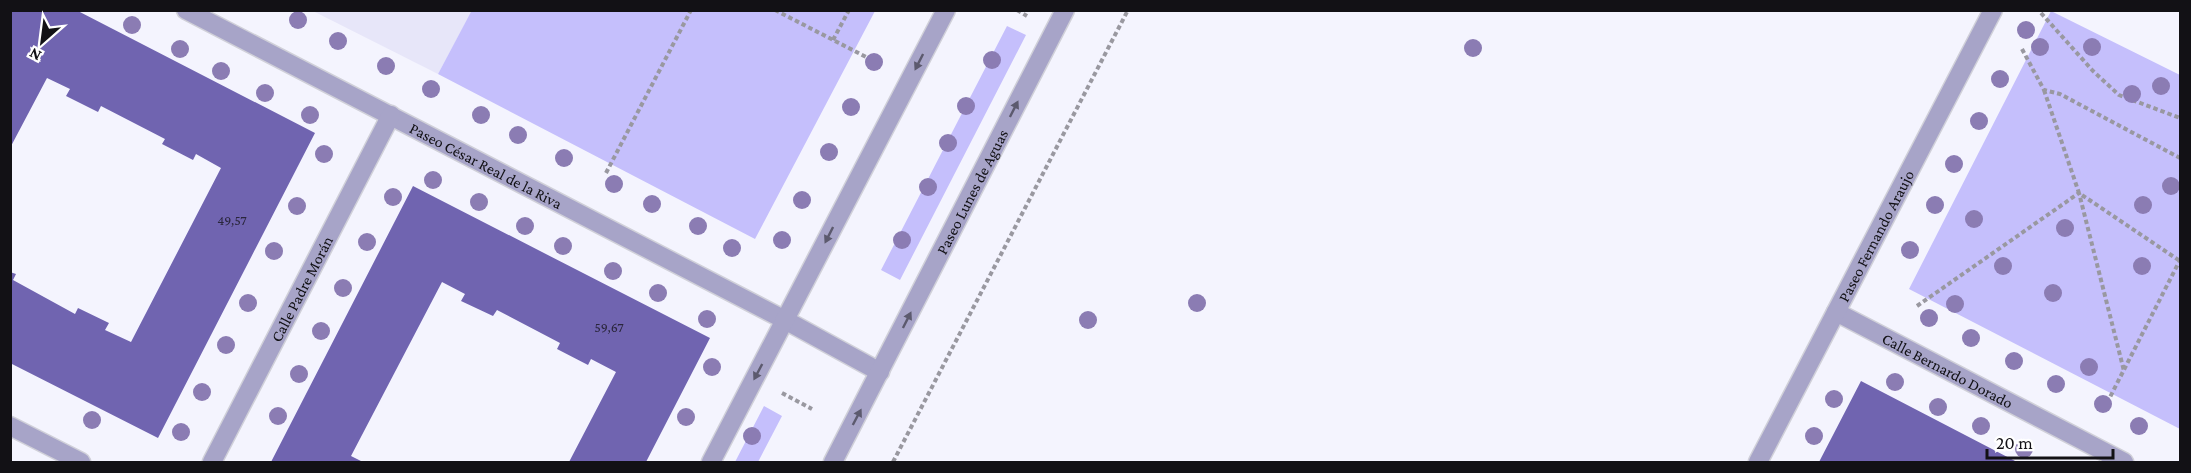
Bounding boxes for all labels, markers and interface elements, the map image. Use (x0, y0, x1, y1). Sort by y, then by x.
north arrow (12, 12, 72, 72)
text: N (26, 45, 44, 65)
one-way arrow (914, 54, 924, 71)
one-way arrow (1009, 100, 1019, 118)
street label: Paseo César Real de la Riva (407, 119, 566, 212)
street label: Paseo Lunes de Aguas (933, 126, 1011, 257)
street label: Paseo Fernando Araujo (1834, 167, 1917, 304)
house number: 49,57 (217, 212, 247, 228)
one-way arrow (824, 227, 834, 244)
street label: Calle Padre Morán (267, 233, 336, 344)
one-way arrow (901, 311, 911, 329)
house number: 59,67 (594, 319, 624, 335)
street label: Calle Bernardo Dorado (1879, 329, 2016, 411)
one-way arrow (753, 364, 763, 381)
one-way arrow (852, 409, 861, 426)
scale bar (1987, 422, 2113, 460)
text: 20 m (1996, 433, 2033, 453)

